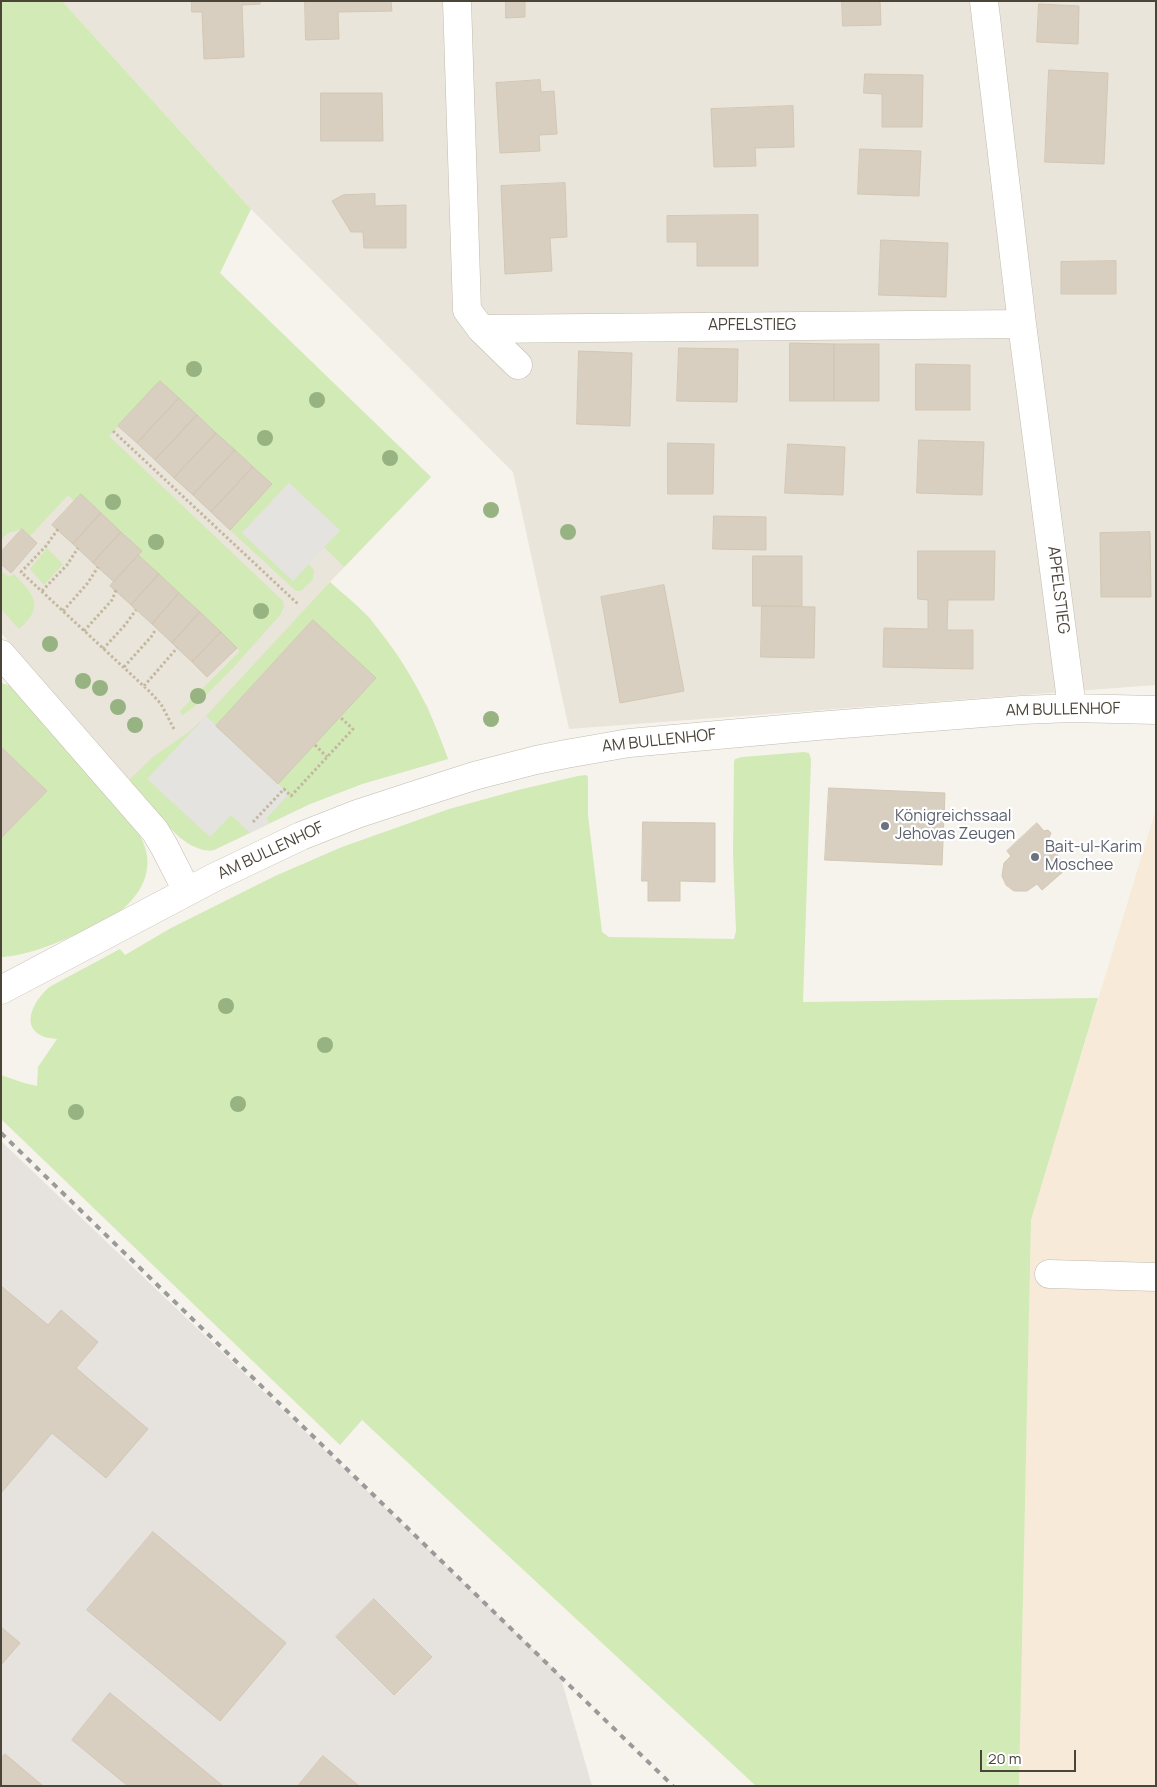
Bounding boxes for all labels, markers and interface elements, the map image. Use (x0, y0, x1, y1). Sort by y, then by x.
street label: APFELSTIEG (708, 316, 796, 336)
street label: APFELSTIEG (1043, 545, 1073, 635)
street label: AM BULLENHOF (1005, 699, 1121, 721)
street label: AM BULLENHOF (601, 725, 717, 757)
place label: Königreichssaal Jehovas Zeugen (895, 807, 1015, 845)
street label: AM BULLENHOF (215, 818, 327, 884)
marker: Königreichssaal Jehovas Zeugen (879, 820, 891, 832)
place label: Bait-ul-Karim Moschee (1045, 838, 1142, 876)
marker: Bait-ul-Karim Moschee (1029, 851, 1041, 863)
scale bar (982, 1740, 1078, 1772)
text: 20 m (988, 1748, 1021, 1769)

